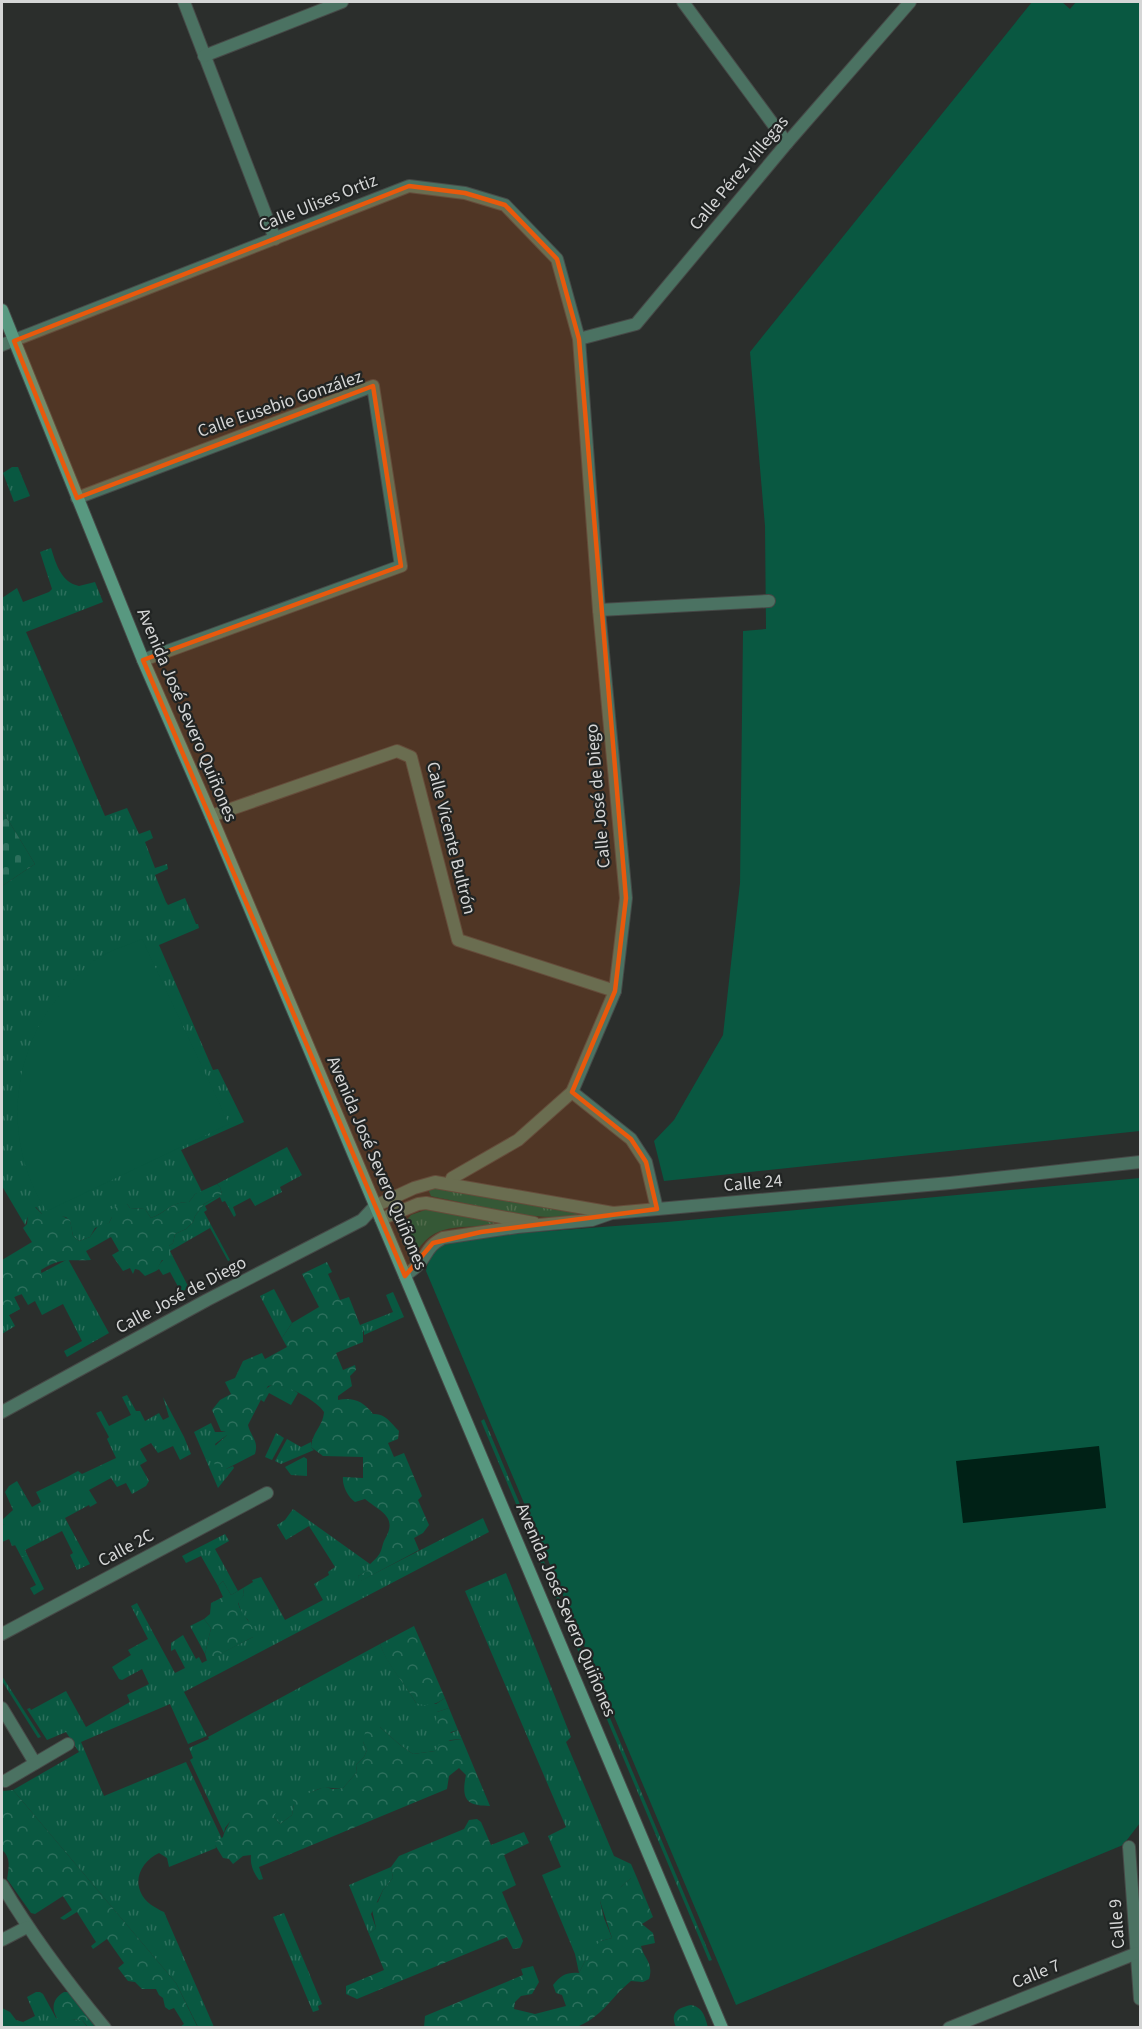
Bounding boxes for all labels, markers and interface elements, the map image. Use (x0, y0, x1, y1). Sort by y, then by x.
street label: Calle Pérez Villegas (683, 110, 795, 236)
street label: Calle Ulises Ortiz (255, 168, 381, 238)
street label: Calle Eusebio González (194, 364, 366, 444)
street label: Avenida José Severo Quiñones (131, 604, 243, 826)
street label: Calle José de Diego (579, 723, 617, 869)
street label: Calle Vicente Bultrón (420, 759, 482, 917)
street label: Avenida José Severo Quiñones (321, 1052, 433, 1274)
street label: Calle 24 (723, 1168, 784, 1198)
street label: Calle José de Diego (111, 1250, 251, 1340)
street label: Avenida José Severo Quiñones (510, 1499, 622, 1721)
street label: Calle 2C (94, 1523, 158, 1573)
street label: Calle 9 (1103, 1898, 1131, 1950)
street label: Calle 7 (1008, 1953, 1064, 1995)

